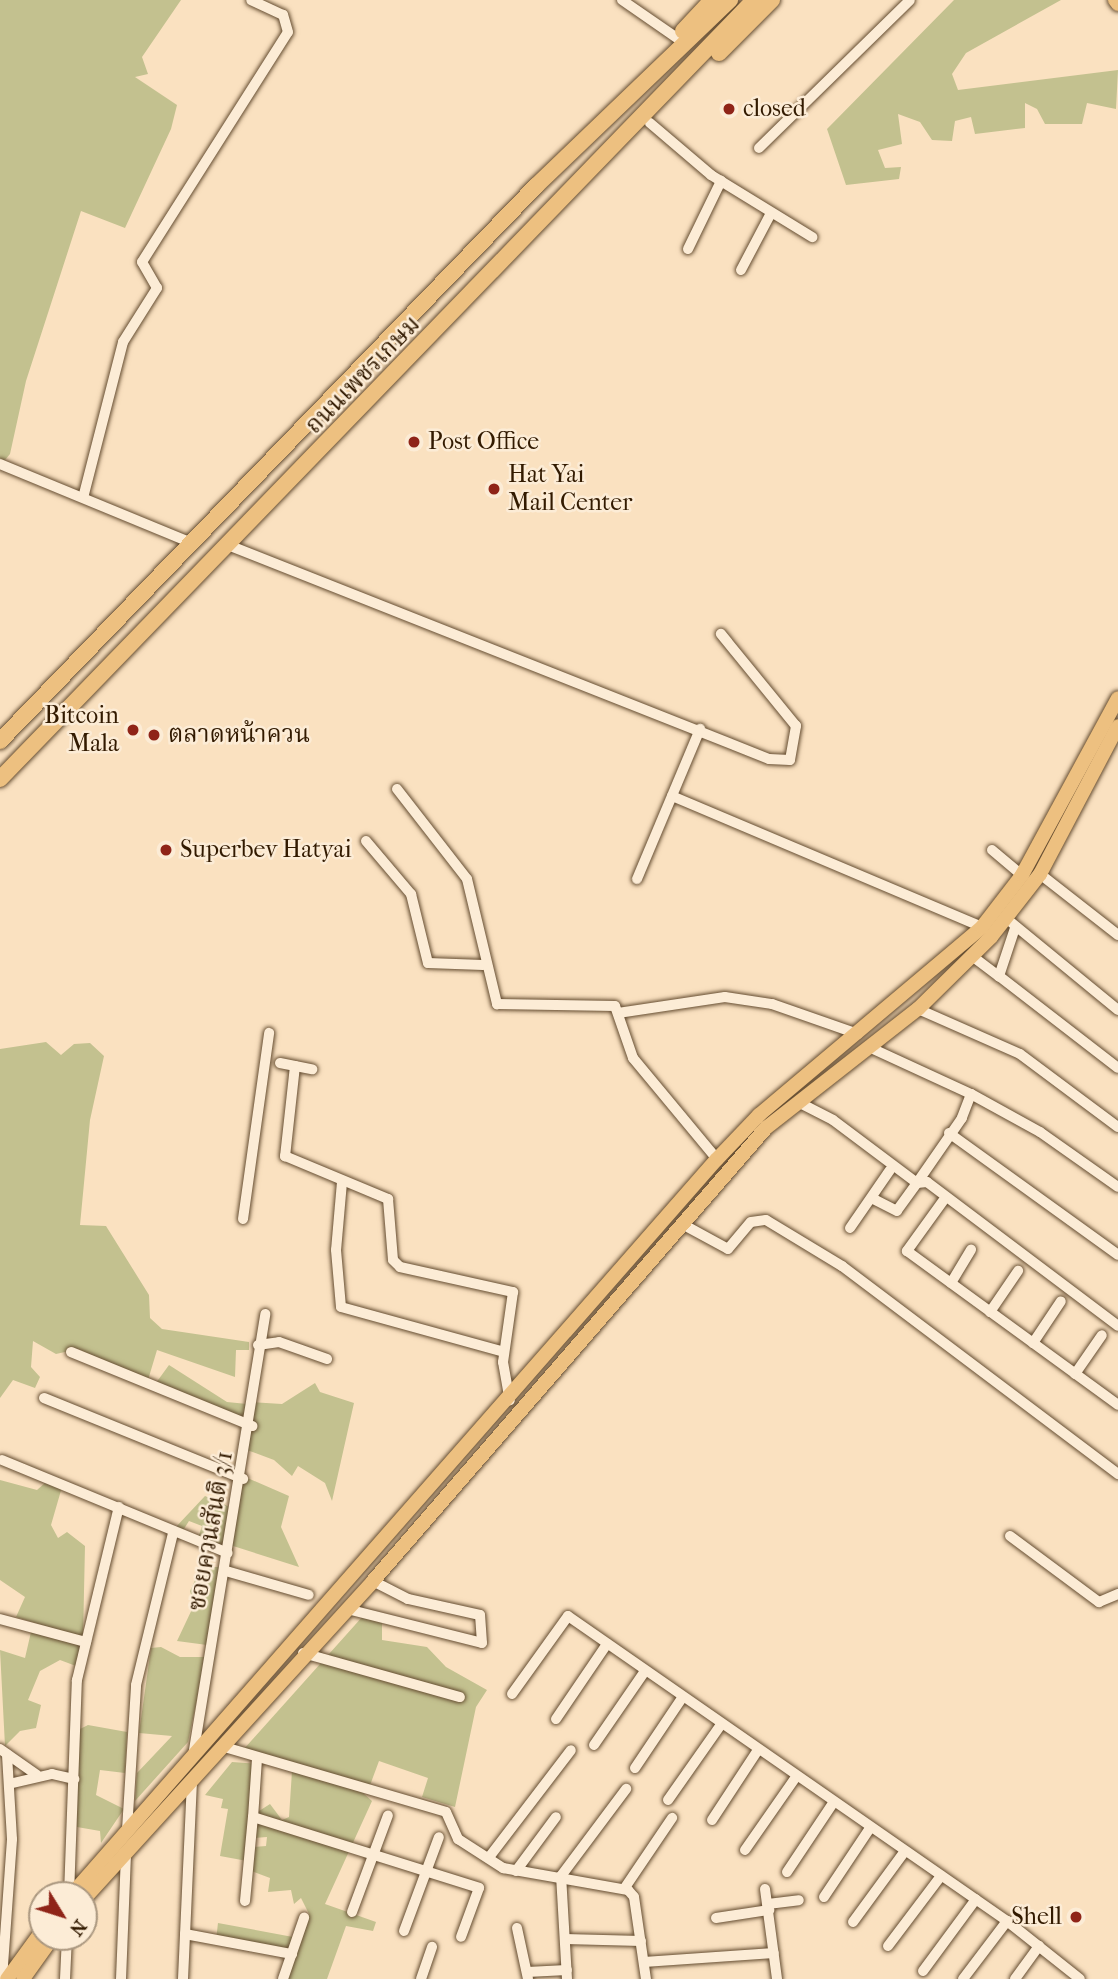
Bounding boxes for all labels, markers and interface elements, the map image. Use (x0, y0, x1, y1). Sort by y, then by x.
place label: closed (743, 95, 806, 123)
marker: closed (721, 101, 737, 117)
street label: ถนนเพชรเกษม (300, 310, 426, 440)
place label: Post Office (428, 428, 539, 456)
marker: Post Office (406, 434, 422, 450)
place label: Hat Yai Mail Center (508, 461, 632, 517)
marker: Hat Yai Mail Center (486, 481, 502, 497)
place label: Bitcoin Mala (44, 702, 119, 758)
place label: ตลาดหน้าควน (168, 721, 310, 749)
marker: Bitcoin Mala (125, 722, 141, 738)
marker: ตลาดหน้าควน (146, 727, 162, 743)
place label: Superbev Hatyai (180, 836, 352, 864)
marker: Superbev Hatyai (158, 842, 174, 858)
street label: ซอยควนสันติ 3/1 (183, 1449, 239, 1613)
north arrow (28, 1881, 98, 1951)
place label: Shell (1011, 1903, 1062, 1931)
marker: Shell (1068, 1909, 1084, 1925)
text: N (65, 1915, 91, 1940)

